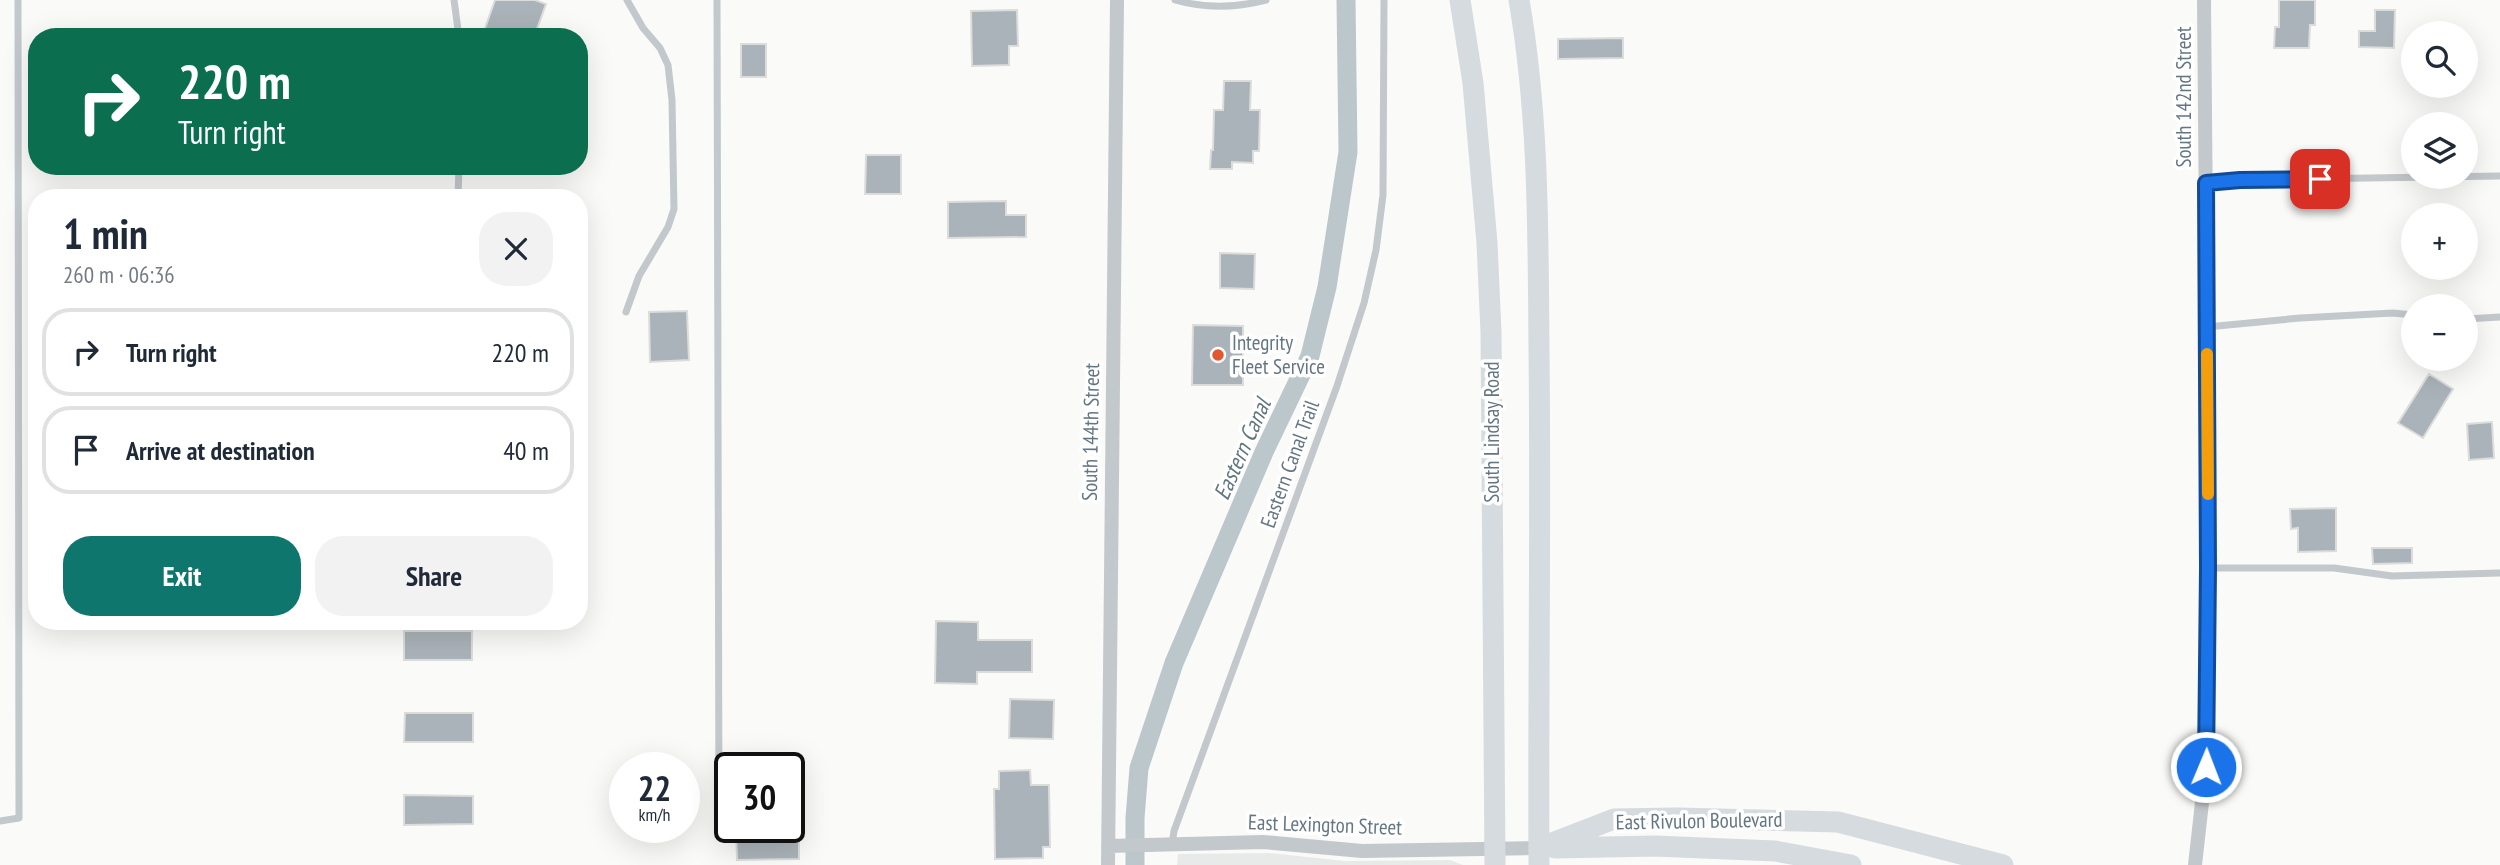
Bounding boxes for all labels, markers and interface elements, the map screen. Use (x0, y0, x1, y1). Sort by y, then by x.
map controls (2401, 21, 2478, 371)
button: search (2401, 21, 2478, 98)
street label: South 142nd Street (2170, 26, 2197, 168)
text: 220 m (178, 49, 291, 113)
icon: right (63, 56, 154, 147)
text: Turn right (178, 111, 286, 153)
button: layers (2401, 112, 2478, 189)
pin (2290, 149, 2350, 209)
icon: arrive (2301, 160, 2339, 198)
button: + (2401, 203, 2478, 280)
text: 1 min (63, 206, 148, 261)
button: close (479, 212, 553, 286)
text: 260 m · 06:36 (63, 260, 175, 289)
button: − (2401, 294, 2478, 371)
place label: Integrity Fleet Service (1232, 329, 1325, 380)
icon: right (67, 333, 105, 371)
text: Turn right (126, 336, 217, 369)
text: 220 m (491, 336, 549, 369)
marker: Integrity Fleet Service (1210, 347, 1226, 363)
street label: South Lindsay Road (1478, 361, 1505, 503)
street label: South 144th Street (1076, 363, 1105, 501)
water label: Eastern Canal (1206, 391, 1278, 504)
street label: Eastern Canal Trail (1254, 396, 1325, 531)
icon: arrive (67, 431, 105, 469)
text: Arrive at destination (126, 434, 315, 467)
text: 40 m (503, 434, 549, 467)
button: Exit (63, 536, 301, 616)
button: Share (315, 536, 553, 616)
position arrow (2169, 730, 2243, 804)
speed limit sign: 30 (714, 752, 805, 843)
text: 22 (638, 765, 671, 811)
text: km/h (639, 803, 670, 826)
street label: East Rivulon Boulevard (1615, 806, 1783, 835)
street label: East Lexington Street (1248, 808, 1403, 841)

